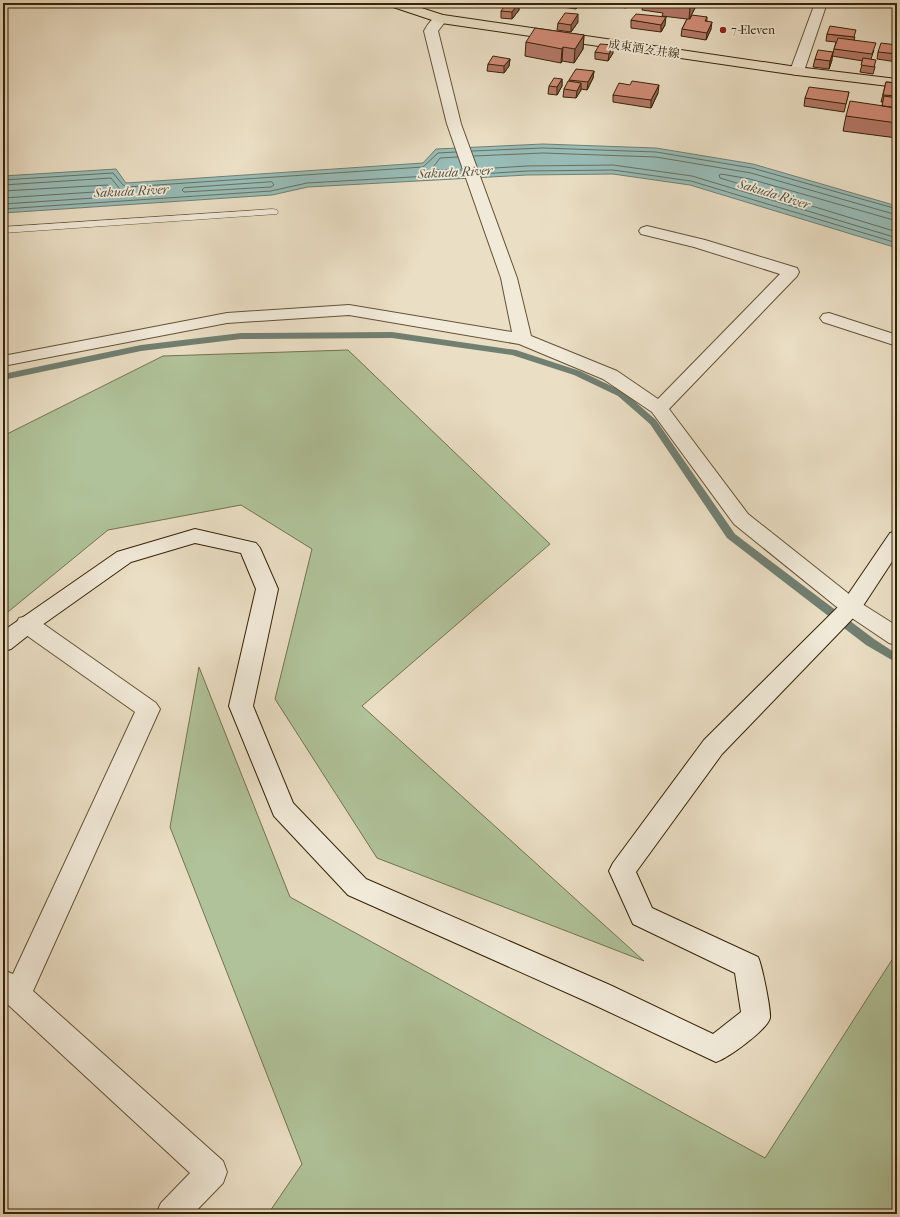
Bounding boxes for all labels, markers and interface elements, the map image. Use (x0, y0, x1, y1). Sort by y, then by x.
place label: 7-Eleven (731, 23, 775, 37)
marker: 7-Eleven (718, 25, 728, 35)
street label: 成東酒々井線 (607, 37, 681, 61)
water label: Sakuda River (416, 162, 494, 181)
water label: Sakuda River (735, 176, 813, 212)
water label: Sakuda River (92, 181, 170, 200)

